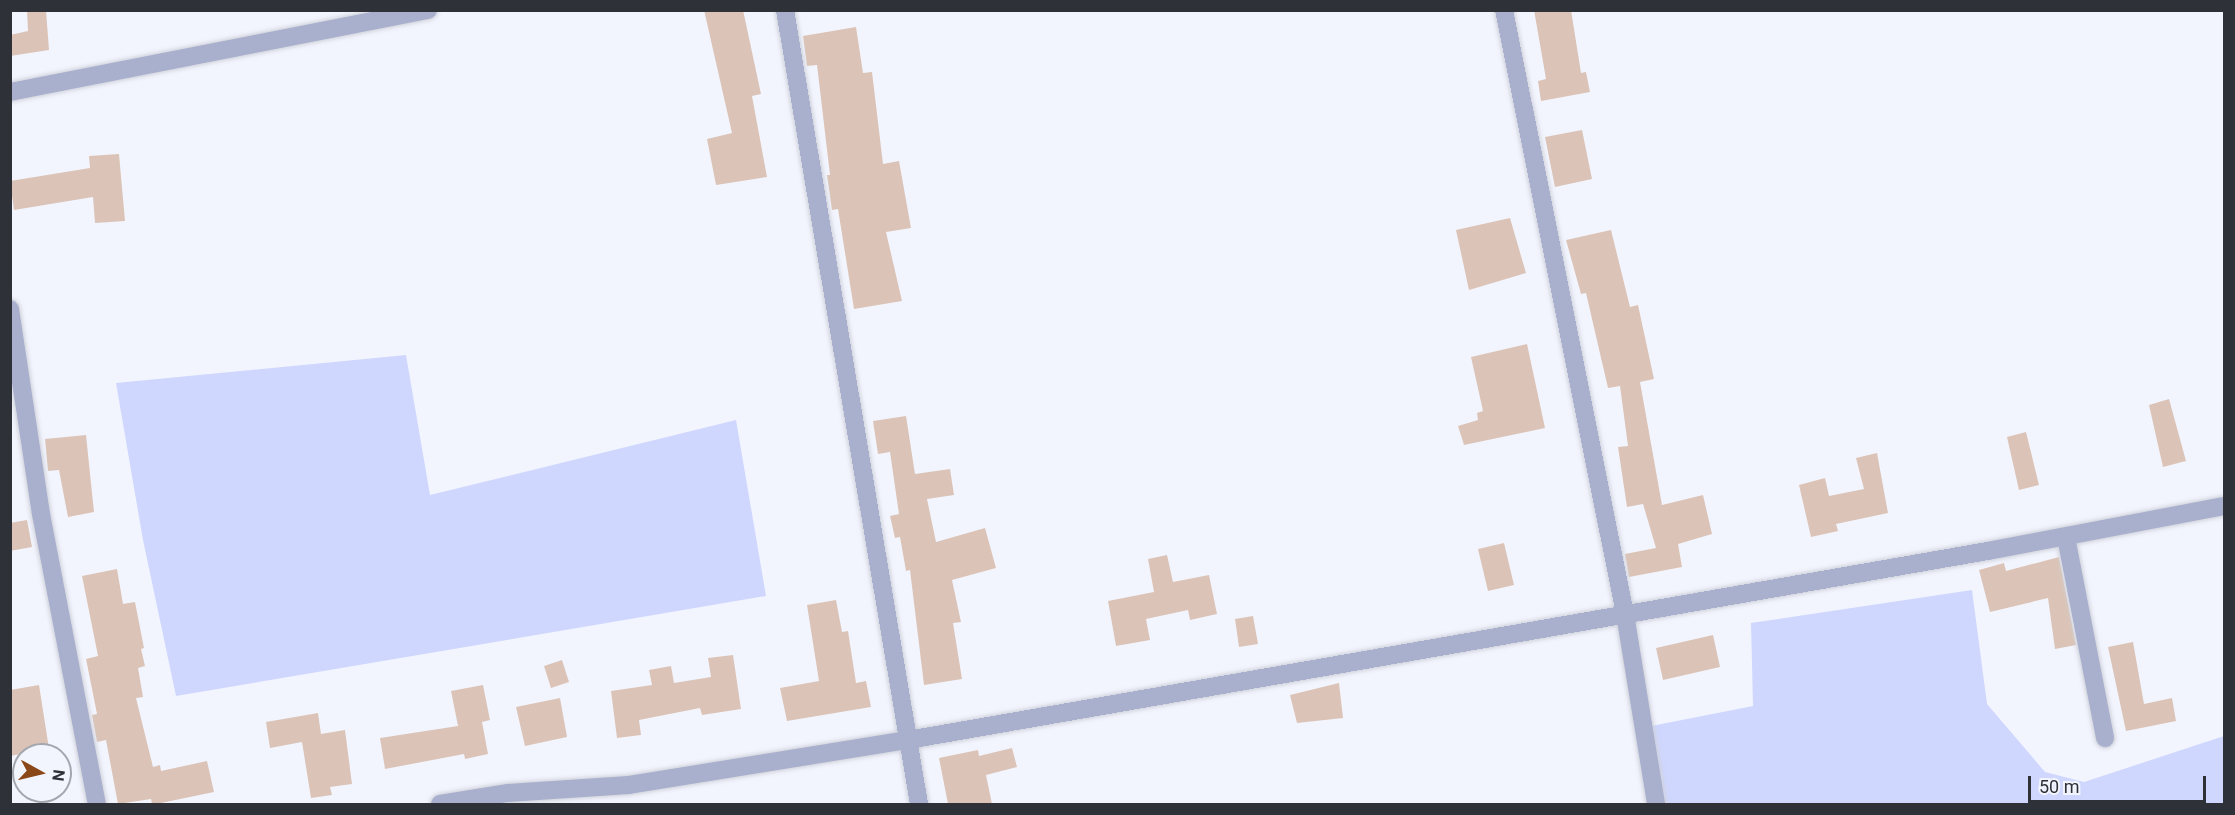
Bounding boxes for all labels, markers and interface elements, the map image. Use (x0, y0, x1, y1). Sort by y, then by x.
north arrow (12, 743, 72, 803)
scale bar (2031, 764, 2210, 802)
text: N (48, 768, 69, 782)
text: 50 m (2039, 776, 2079, 797)

